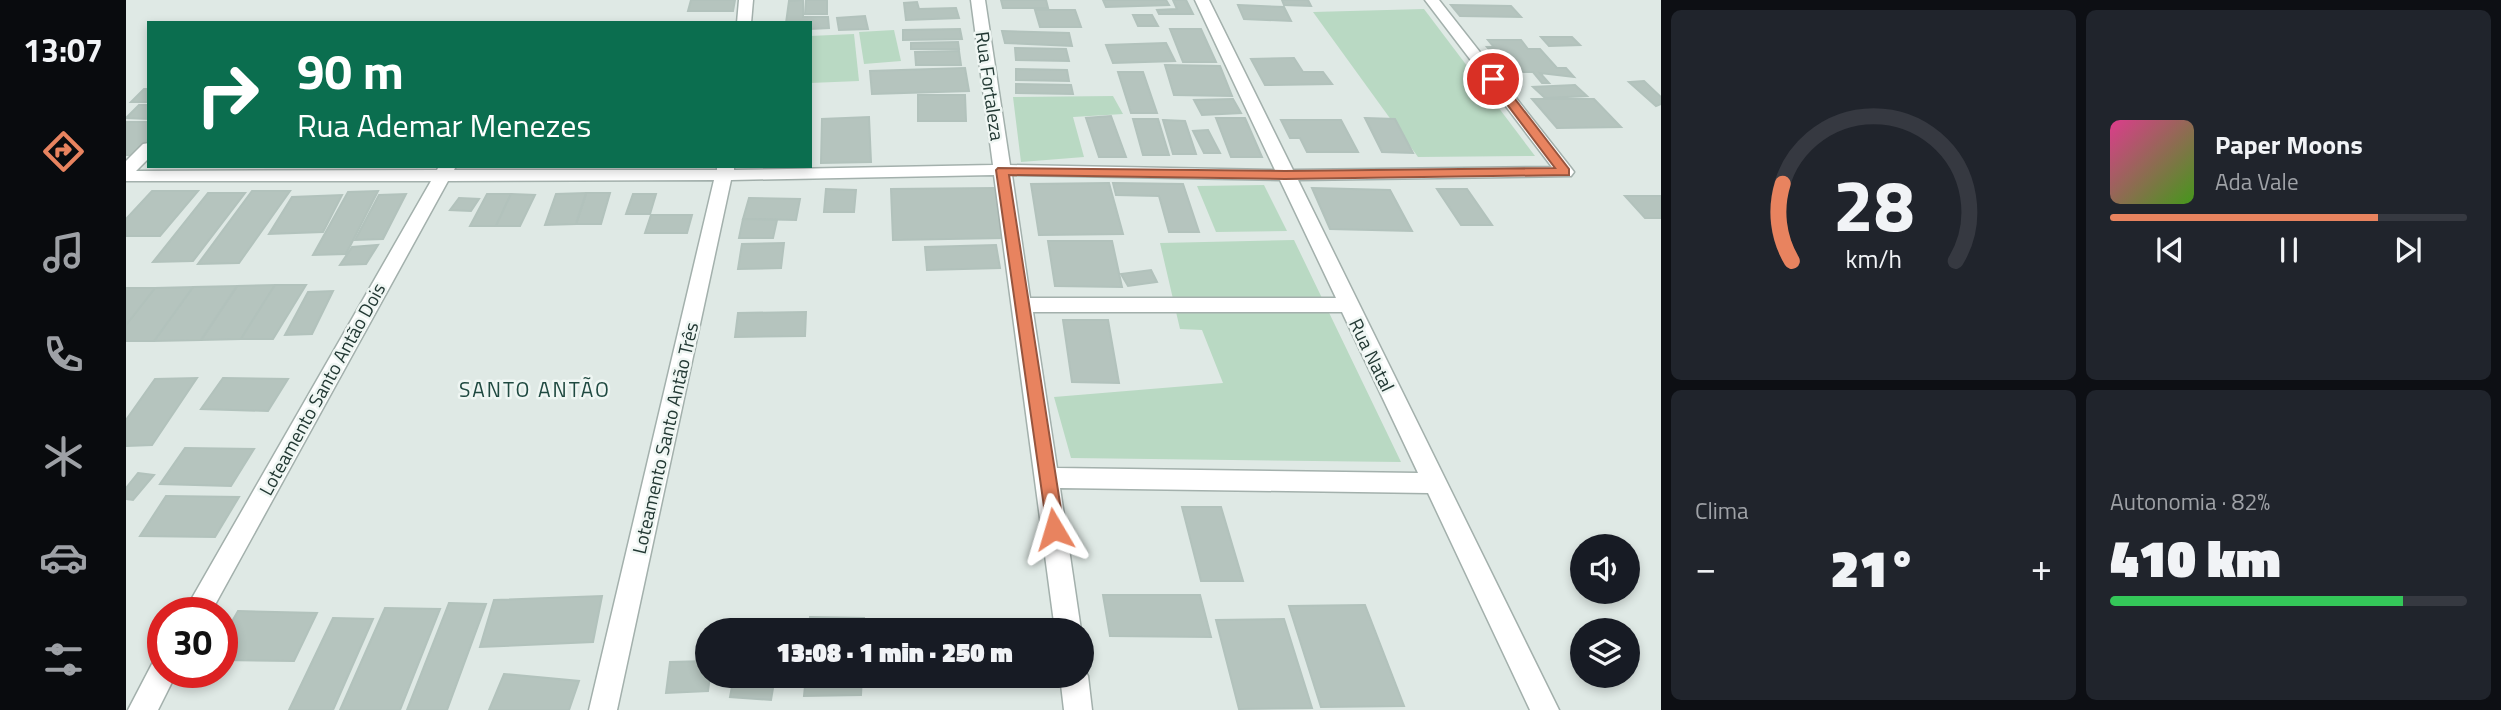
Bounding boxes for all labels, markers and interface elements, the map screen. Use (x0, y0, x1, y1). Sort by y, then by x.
text: 13:07 (23, 26, 103, 74)
street label: Rua Fortaleza (968, 29, 1013, 143)
text: 90 m (297, 33, 404, 108)
icon: right (182, 49, 273, 140)
pin (1463, 49, 1523, 109)
icon: arrive (1474, 60, 1512, 98)
text: Rua Ademar Menezes (297, 101, 591, 149)
text: Paper Moons (2215, 125, 2363, 164)
icon: directions (39, 127, 88, 176)
text: 28 (1833, 149, 1914, 259)
text: Ada Vale (2215, 164, 2299, 199)
icon: music (39, 228, 88, 277)
icon: previous (2151, 231, 2189, 269)
icon: pause (2270, 231, 2308, 269)
icon: next (2389, 231, 2427, 269)
text: km/h (1845, 240, 1902, 278)
street label: Loteamento Santo Antão Dois (251, 277, 392, 500)
street label: Rua Natal (1342, 313, 1403, 396)
street label: Loteamento Santo Antão Três (624, 319, 705, 557)
icon: phone (39, 330, 88, 379)
district label: SANTO ANTÃO (459, 373, 611, 405)
icon: climate (39, 432, 88, 481)
text: Autonomia · 82% (2110, 484, 2270, 519)
position arrow (1017, 492, 1091, 566)
text: Clima (1695, 493, 1749, 528)
text: 410 km (2110, 518, 2281, 597)
text: 21° (1831, 528, 1916, 607)
icon: car (39, 533, 88, 582)
map controls (1570, 534, 1640, 688)
button: sound (1570, 534, 1640, 604)
text: − (1695, 538, 1716, 596)
text: + (2031, 538, 2052, 596)
speed limit sign: 30 (147, 597, 238, 688)
button: layers (1570, 618, 1640, 688)
text: 13:08 · 1 min · 250 m (776, 633, 1013, 672)
icon: filters (39, 635, 88, 684)

